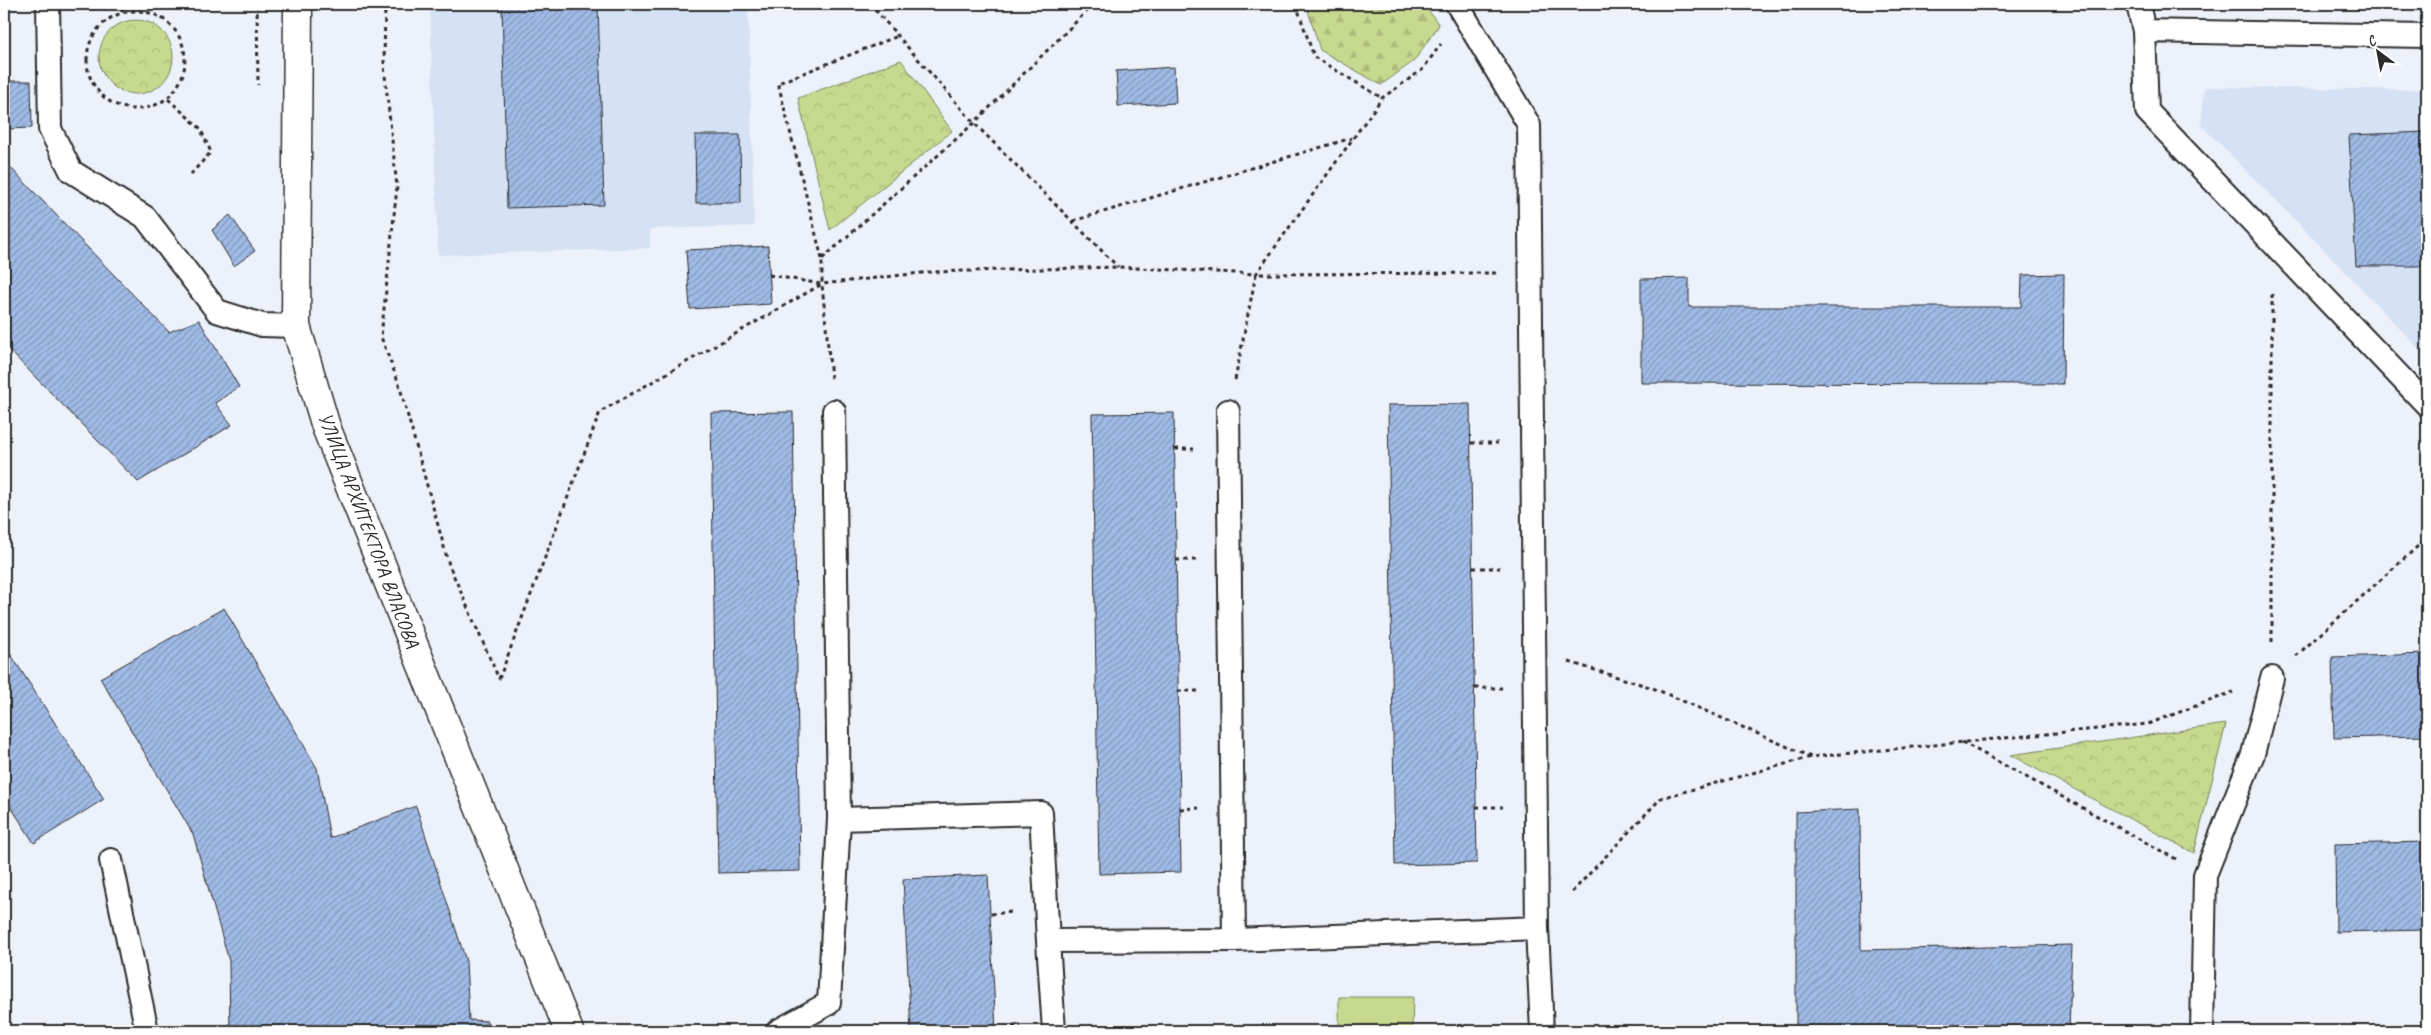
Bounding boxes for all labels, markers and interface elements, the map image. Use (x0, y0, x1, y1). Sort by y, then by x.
north arrow (2354, 28, 2404, 78)
text: С (2364, 31, 2381, 50)
street label: УЛИЦА АРХИТЕКТОРА ВЛАСОВА (313, 409, 426, 652)

